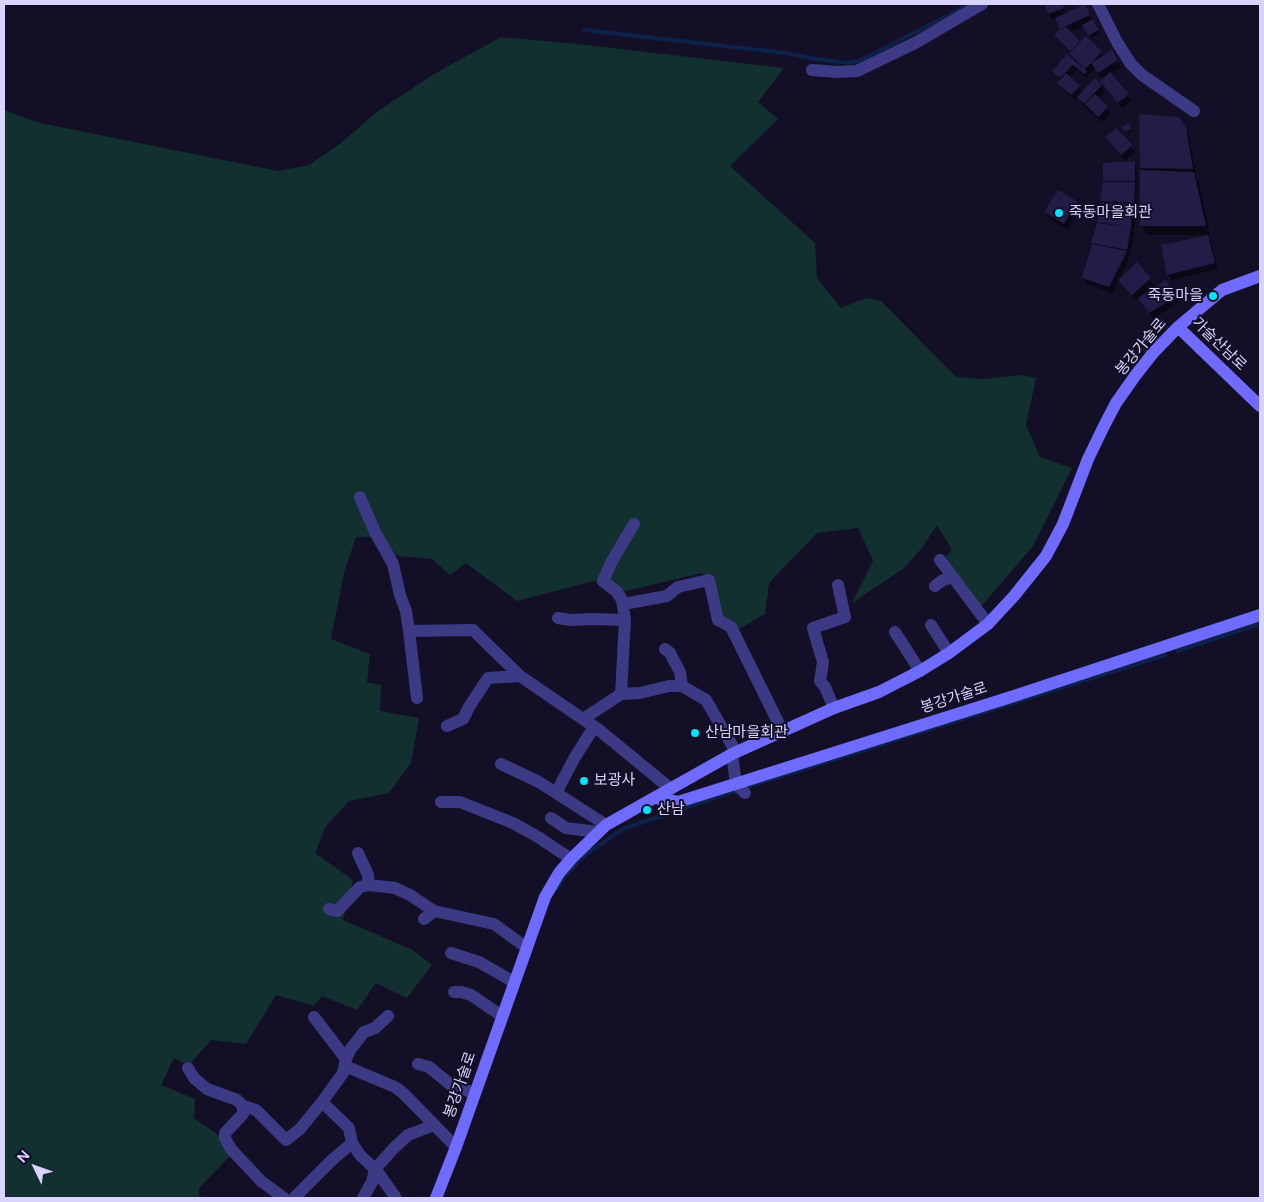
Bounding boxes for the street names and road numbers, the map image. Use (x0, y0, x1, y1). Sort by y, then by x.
street label: 가술산남로 (1188, 314, 1250, 374)
street label: 봉강가술로 (1112, 315, 1170, 379)
street label: 봉강가술로 (918, 679, 990, 717)
street label: 봉강가술로 (440, 1049, 480, 1121)

